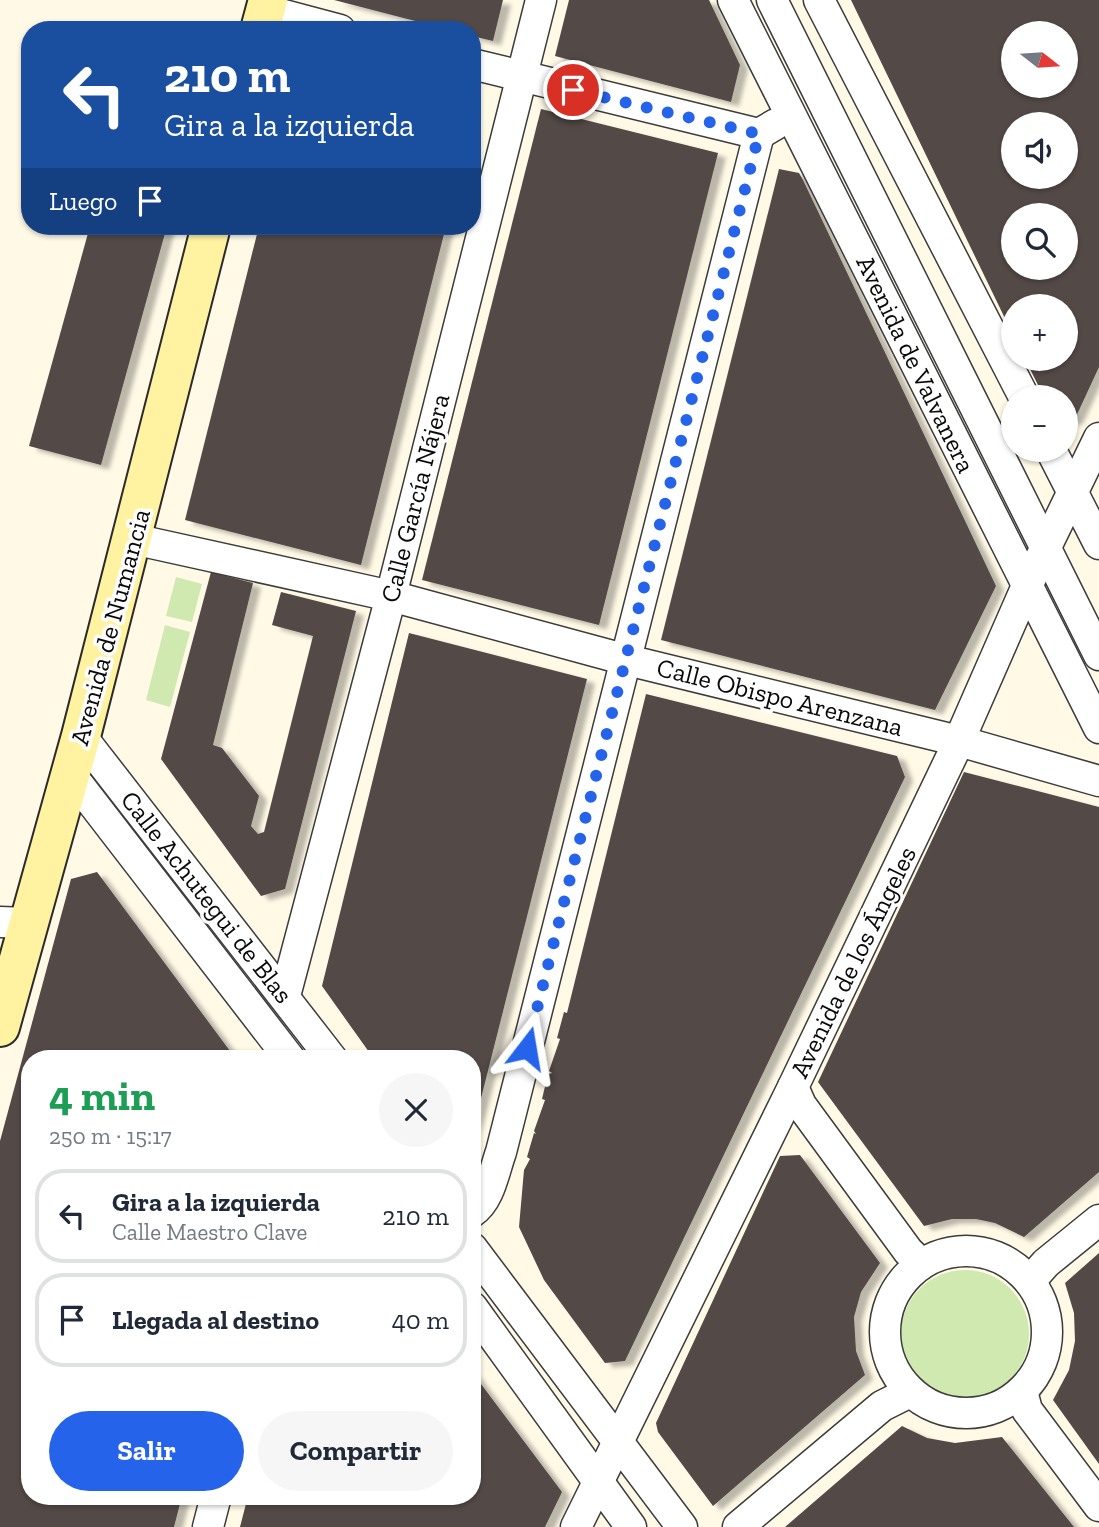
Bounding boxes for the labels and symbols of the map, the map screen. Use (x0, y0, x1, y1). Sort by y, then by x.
north arrow (1001, 21, 1078, 98)
pin (543, 60, 603, 120)
street label: Avenida de Valvanera (849, 250, 983, 478)
street label: Calle García Nájera (374, 390, 457, 606)
street label: Avenida de Numancia (63, 505, 157, 748)
street label: Calle Obispo Arenzana (654, 651, 907, 743)
street label: Calle Achutegui de Blas (114, 784, 300, 1010)
street label: Avenida de los Ángeles (783, 841, 923, 1083)
position arrow (490, 1011, 564, 1085)

